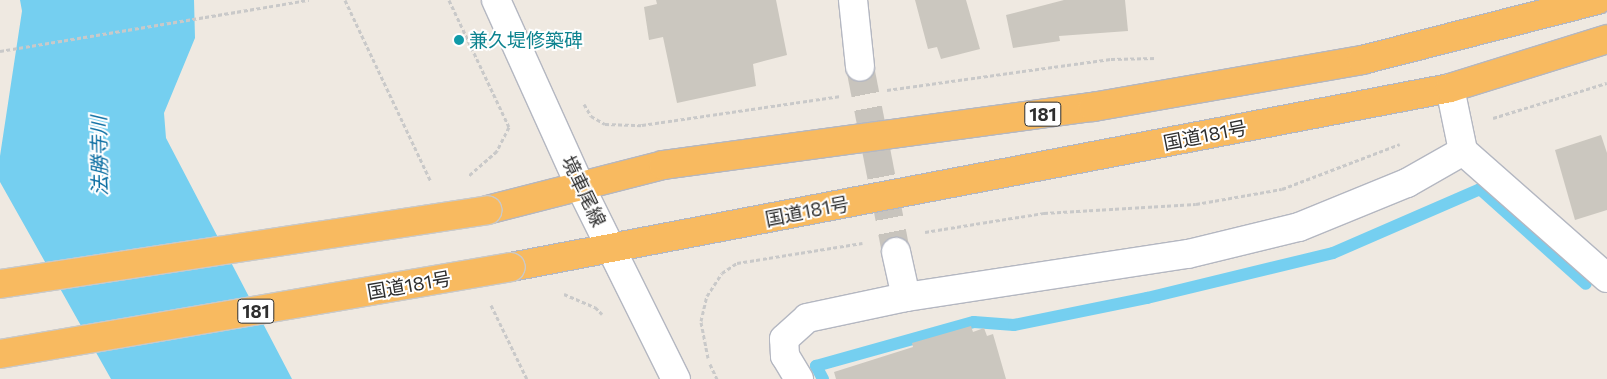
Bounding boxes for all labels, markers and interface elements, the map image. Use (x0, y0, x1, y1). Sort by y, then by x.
place label: 兼久堤修築碑 (469, 29, 583, 51)
marker: 兼久堤修築碑 (453, 34, 465, 46)
road number: 181 (1024, 98, 1062, 130)
water label: 法勝寺川 (86, 116, 112, 196)
street label: 国道181号 (1161, 116, 1249, 154)
street label: 境車尾線 (557, 152, 611, 230)
street label: 国道181号 (763, 192, 851, 230)
street label: 国道181号 (365, 266, 453, 304)
road number: 181 (237, 296, 275, 326)

